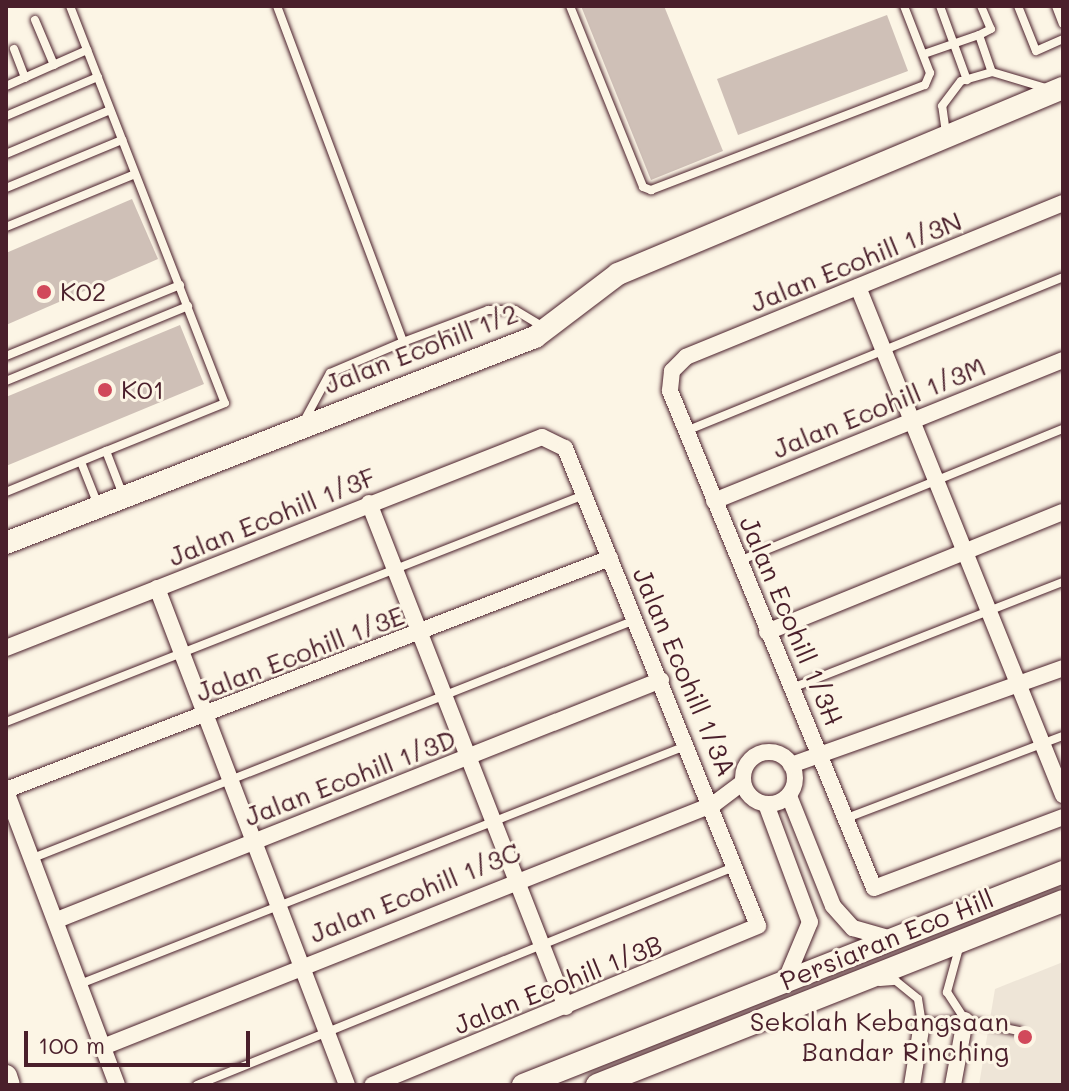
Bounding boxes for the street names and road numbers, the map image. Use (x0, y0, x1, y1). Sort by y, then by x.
street label: Jalan Ecohill 1/3N (746, 205, 966, 319)
street label: Jalan Ecohill 1/2 (320, 298, 522, 400)
street label: Jalan Ecohill 1/3M (768, 351, 990, 465)
street label: Jalan Ecohill 1/3F (164, 461, 380, 573)
street label: Jalan Ecohill 1/3H (733, 512, 849, 730)
street label: Jalan Ecohill 1/3A (626, 563, 742, 781)
street label: Jalan Ecohill 1/3E (191, 600, 409, 708)
street label: Jalan Ecohill 1/3D (240, 723, 460, 833)
street label: Jalan Ecohill 1/3C (305, 836, 525, 950)
street label: Persiaran Eco Hill (776, 883, 998, 997)
street label: Jalan Ecohill 1/3B (449, 929, 667, 1041)

